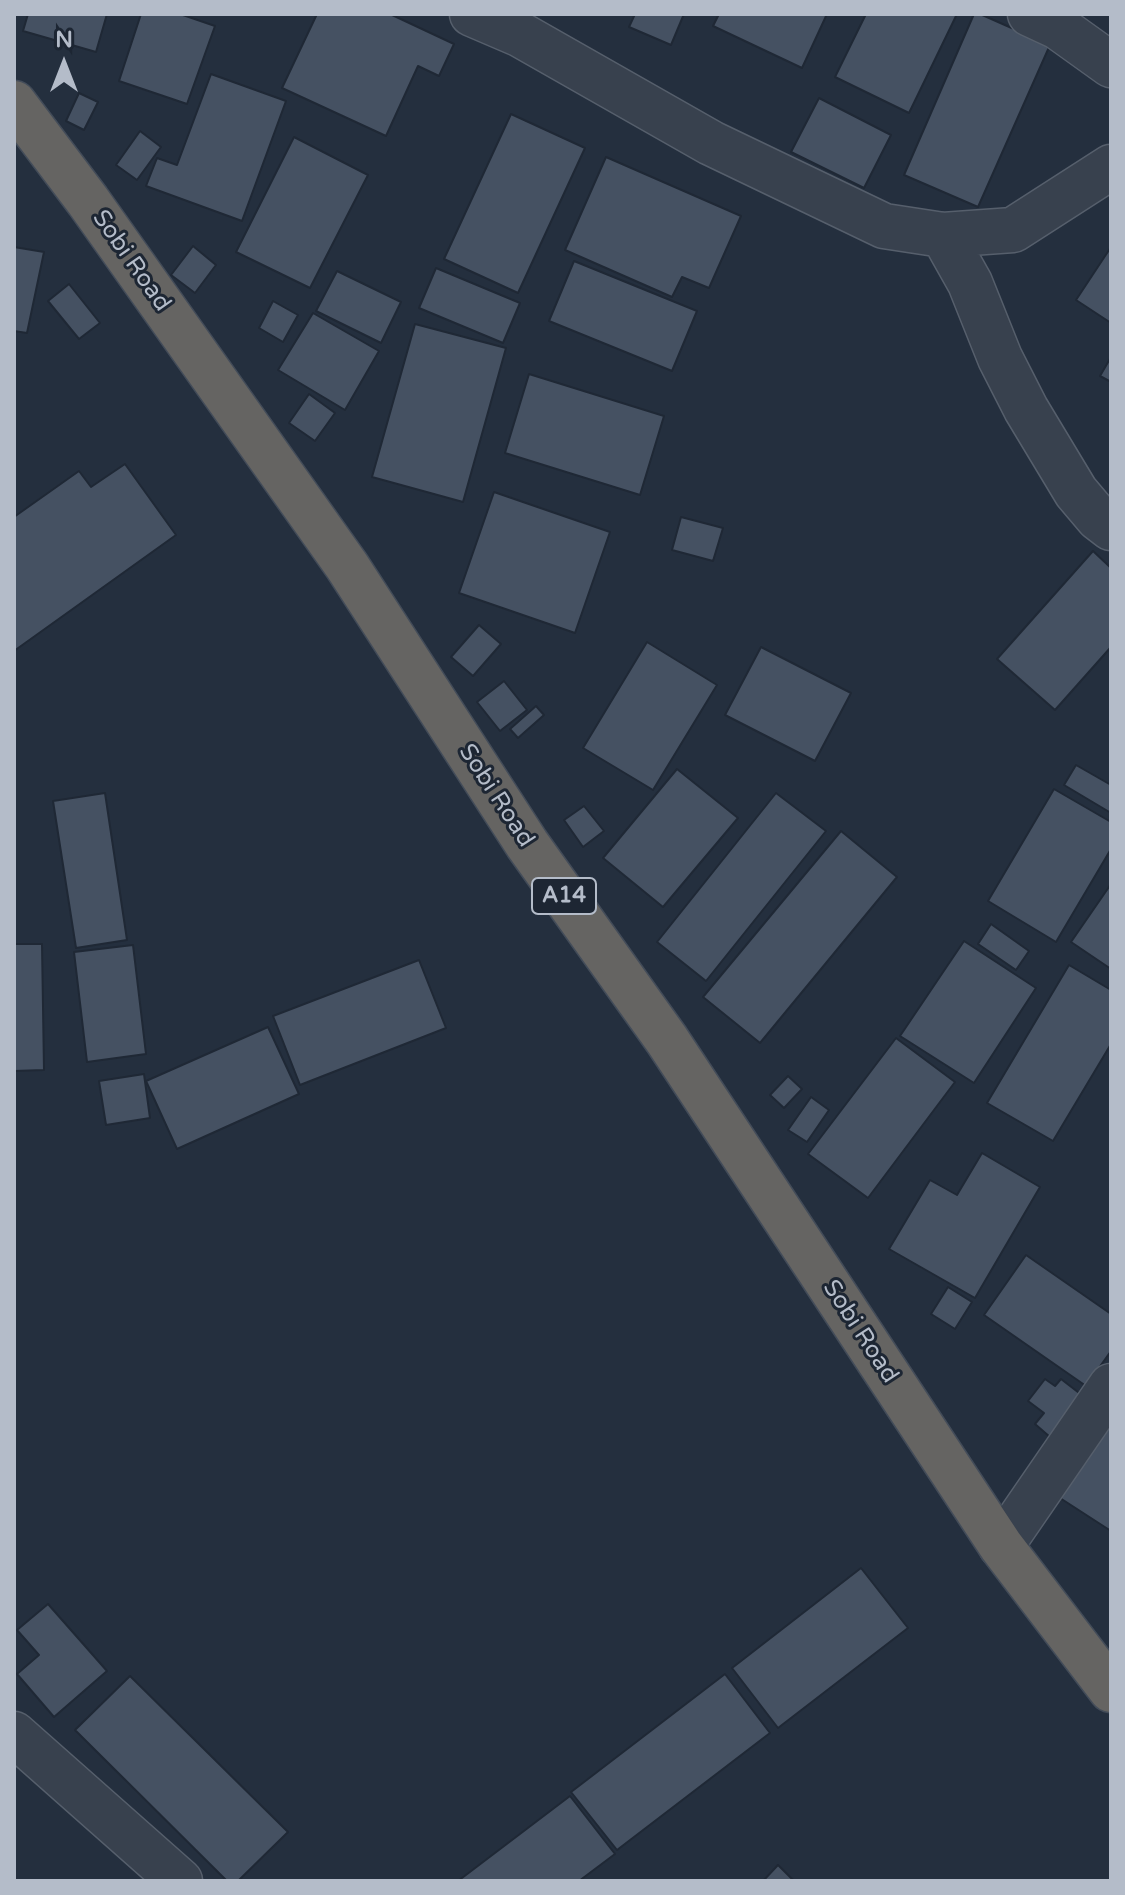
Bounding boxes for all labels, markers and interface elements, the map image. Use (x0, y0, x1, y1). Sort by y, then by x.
north arrow (24, 24, 104, 104)
text: N (55, 27, 73, 53)
street label: Sobi Road (86, 205, 176, 317)
street label: Sobi Road (452, 739, 540, 853)
road number: A14 (532, 878, 596, 914)
street label: Sobi Road (816, 1275, 904, 1389)

